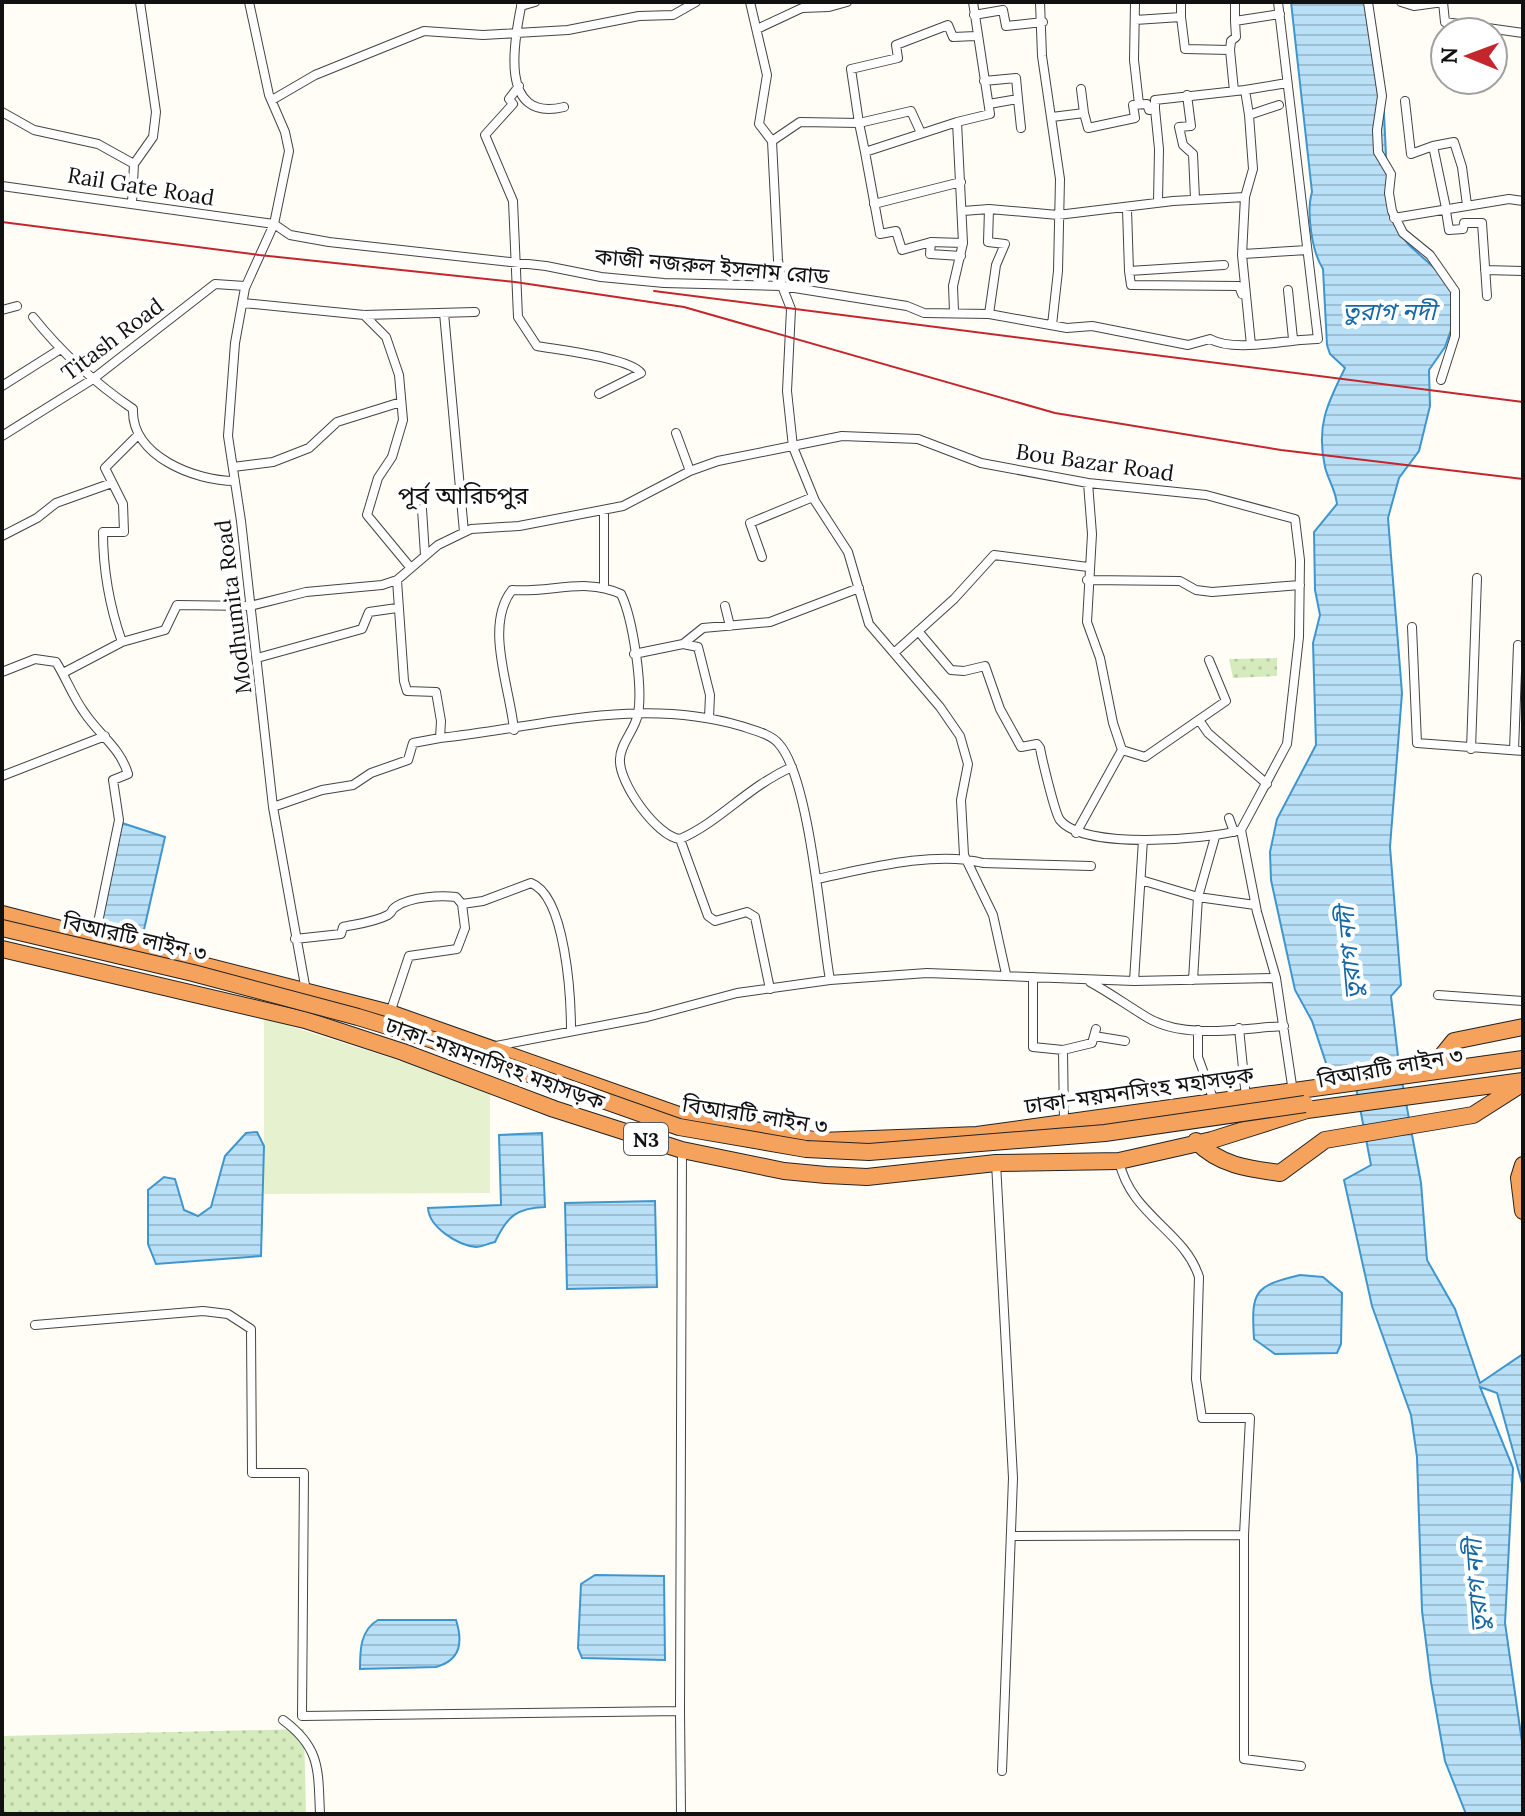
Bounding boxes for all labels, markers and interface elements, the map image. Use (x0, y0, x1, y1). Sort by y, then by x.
north arrow (1429, 16, 1509, 96)
text: N (1435, 47, 1463, 64)
street label: Rail Gate Road (66, 161, 216, 211)
street label: কাজী নজরুল ইসলাম রোড (593, 242, 831, 290)
street label: Titash Road (55, 292, 169, 386)
water label: তুরাগ নদী (1342, 296, 1440, 327)
street label: Bou Bazar Road (1014, 437, 1176, 487)
district label: পূর্ব আরিচপুর (398, 480, 529, 511)
street label: Modhumita Road (208, 518, 258, 696)
water label: তুরাগ নদী (1329, 900, 1369, 1001)
street label: বিআরটি লাইন ৩ (59, 907, 210, 967)
street label: ঢাকা-ময়মনসিংহ মহাসড়ক (381, 1010, 609, 1116)
street label: বিআরটি লাইন ৩ (1314, 1040, 1465, 1094)
street label: ঢাকা-ময়মনসিংহ মহাসড়ক (1022, 1060, 1256, 1120)
street label: বিআরটি লাইন ৩ (679, 1090, 830, 1140)
road number: N3 (624, 1123, 668, 1155)
water label: তুরাগ নদী (1457, 1534, 1495, 1634)

